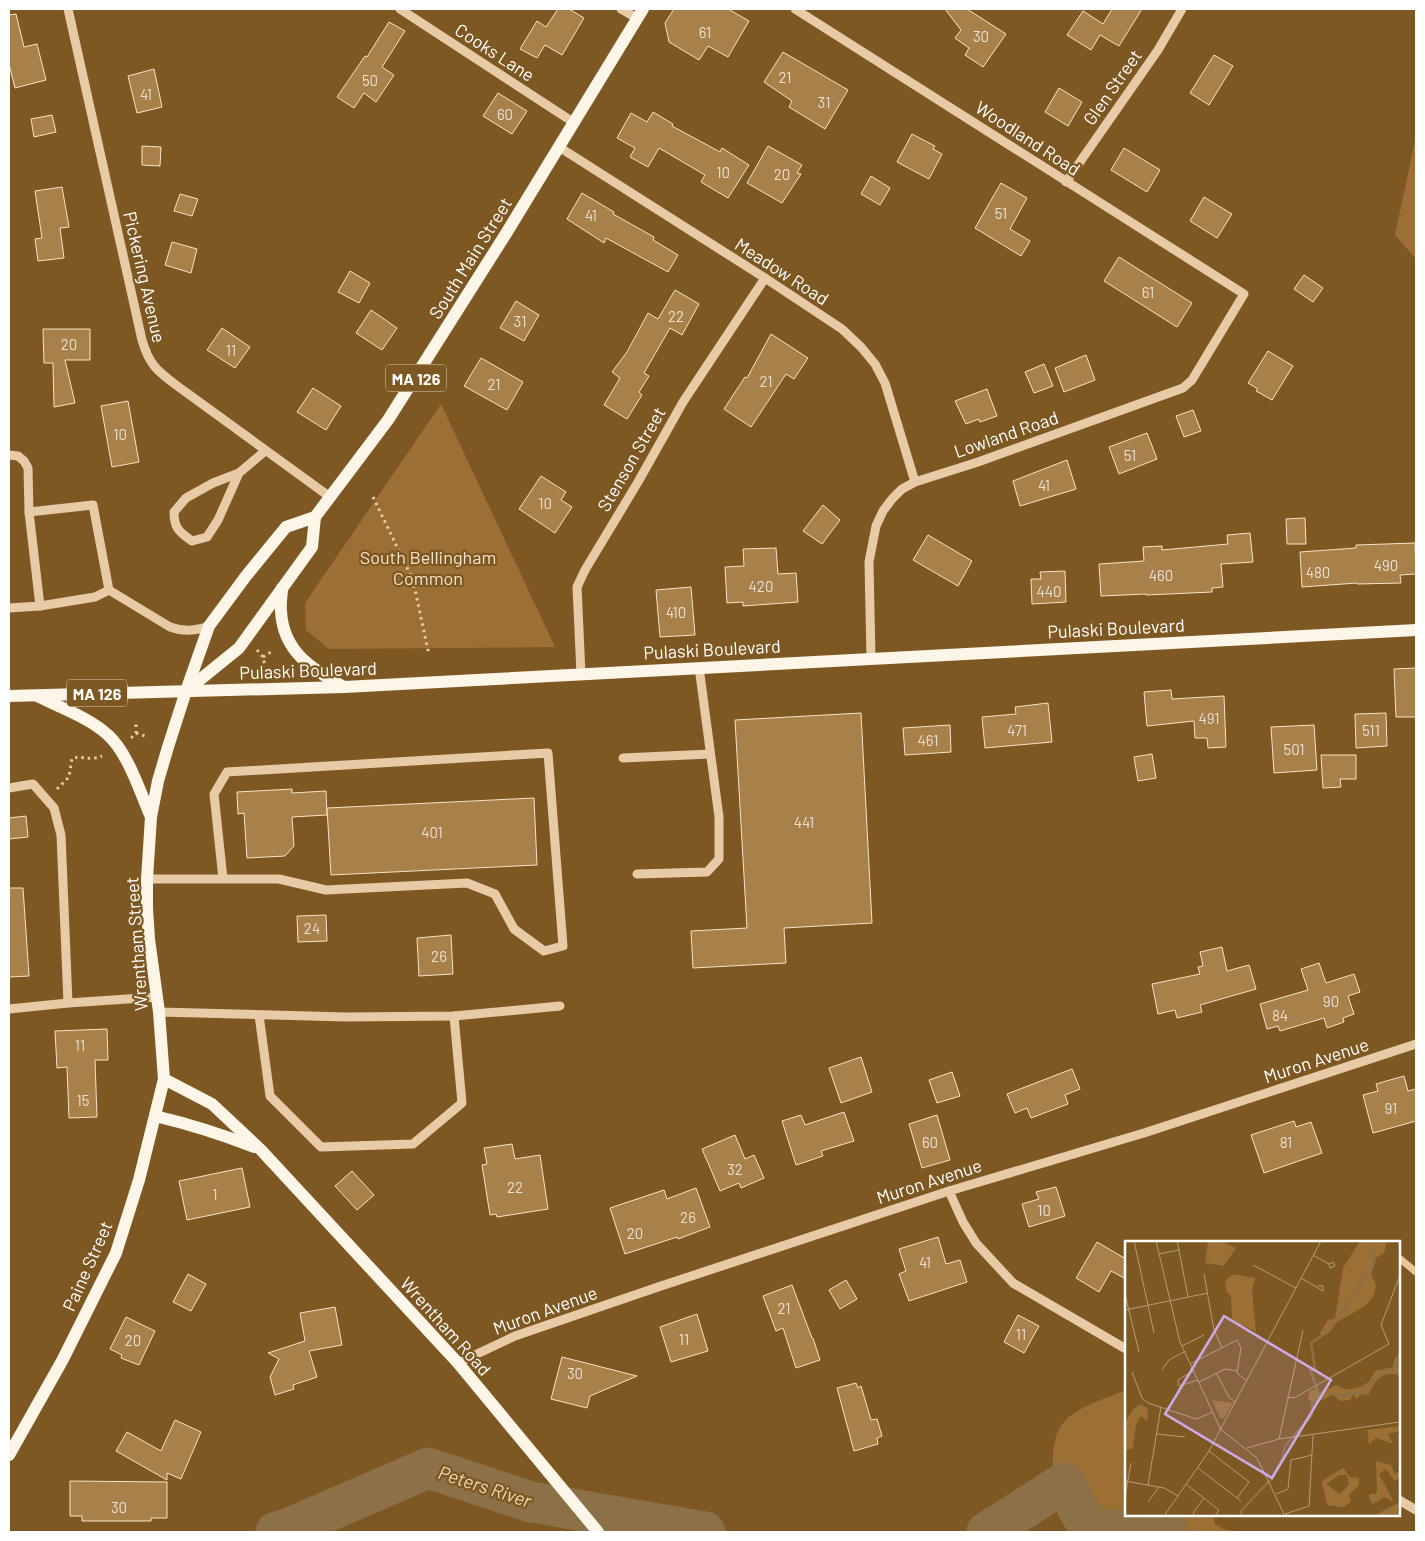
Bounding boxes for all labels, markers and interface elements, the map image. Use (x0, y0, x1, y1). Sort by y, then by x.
street label: Cooks Lane (451, 18, 539, 86)
house number: 61 (699, 23, 711, 41)
house number: 30 (973, 27, 989, 45)
street label: Glen Street (1078, 45, 1146, 129)
house number: 21 (778, 68, 792, 86)
house number: 50 (362, 71, 378, 89)
house number: 41 (140, 85, 152, 103)
house number: 31 (818, 93, 830, 111)
street label: Woodland Road (971, 96, 1085, 180)
house number: 60 (497, 105, 513, 123)
house number: 10 (716, 163, 730, 181)
house number: 20 (774, 165, 790, 183)
street label: South Main Street (424, 193, 516, 323)
house number: 51 (995, 204, 1007, 222)
house number: 41 (585, 206, 597, 224)
street label: Pickering Avenue (119, 209, 171, 345)
street label: Meadow Road (731, 233, 833, 309)
house number: 61 (1142, 283, 1154, 301)
house number: 22 (668, 307, 684, 325)
house number: 31 (514, 312, 526, 330)
house number: 20 (61, 335, 77, 353)
house number: 11 (226, 341, 236, 359)
road number: MA 126 (386, 364, 446, 392)
house number: 21 (759, 372, 773, 390)
house number: 21 (487, 375, 501, 393)
street label: Stenson Street (592, 403, 670, 515)
street label: Lowland Road (951, 406, 1061, 462)
house number: 10 (113, 425, 127, 443)
house number: 51 (1124, 446, 1136, 464)
house number: 41 (1038, 476, 1050, 494)
house number: 10 (538, 494, 552, 512)
park label: South Bellingham Common (360, 546, 496, 589)
house number: 490 (1374, 556, 1398, 574)
house number: 480 (1306, 563, 1330, 581)
house number: 460 (1149, 566, 1173, 584)
house number: 420 (749, 577, 773, 595)
house number: 440 (1036, 582, 1062, 600)
house number: 410 (666, 603, 686, 621)
street label: Pulaski Boulevard (1047, 613, 1185, 643)
street label: Pulaski Boulevard (643, 634, 781, 664)
street label: Pulaski Boulevard (239, 657, 377, 683)
road number: MA 126 (67, 680, 127, 706)
house number: 491 (1198, 709, 1220, 727)
house number: 471 (1007, 721, 1027, 739)
house number: 511 (1362, 721, 1380, 739)
house number: 461 (918, 731, 938, 749)
house number: 501 (1283, 740, 1305, 758)
house number: 441 (794, 813, 814, 831)
house number: 401 (421, 823, 443, 841)
street label: Wrentham Street (120, 876, 152, 1012)
house number: 24 (304, 919, 320, 937)
house number: 26 (431, 947, 447, 965)
house number: 90 (1323, 992, 1339, 1010)
house number: 84 (1272, 1006, 1288, 1024)
street label: Muron Avenue (1261, 1033, 1371, 1087)
house number: 11 (75, 1036, 85, 1054)
house number: 15 (77, 1091, 89, 1109)
house number: 91 (1385, 1099, 1397, 1117)
house number: 60 (922, 1133, 938, 1151)
house number: 81 (1280, 1133, 1292, 1151)
street label: Muron Avenue (874, 1154, 984, 1208)
house number: 32 (727, 1160, 743, 1178)
house number: 22 (507, 1178, 523, 1196)
house number: 1 (212, 1185, 218, 1203)
house number: 10 (1037, 1201, 1051, 1219)
house number: 26 (680, 1208, 696, 1226)
street label: Paine Street (57, 1218, 117, 1314)
house number: 20 (627, 1224, 643, 1242)
inset map (1125, 1241, 1400, 1516)
house number: 41 (919, 1253, 931, 1271)
street label: Wrentham Road (396, 1272, 496, 1380)
street label: Muron Avenue (490, 1281, 600, 1339)
house number: 21 (777, 1299, 791, 1317)
house number: 11 (1016, 1325, 1026, 1343)
house number: 11 (679, 1330, 689, 1348)
house number: 20 (125, 1331, 141, 1349)
house number: 30 (567, 1364, 583, 1382)
water label: Peters River (435, 1460, 536, 1512)
house number: 30 (111, 1498, 127, 1516)

